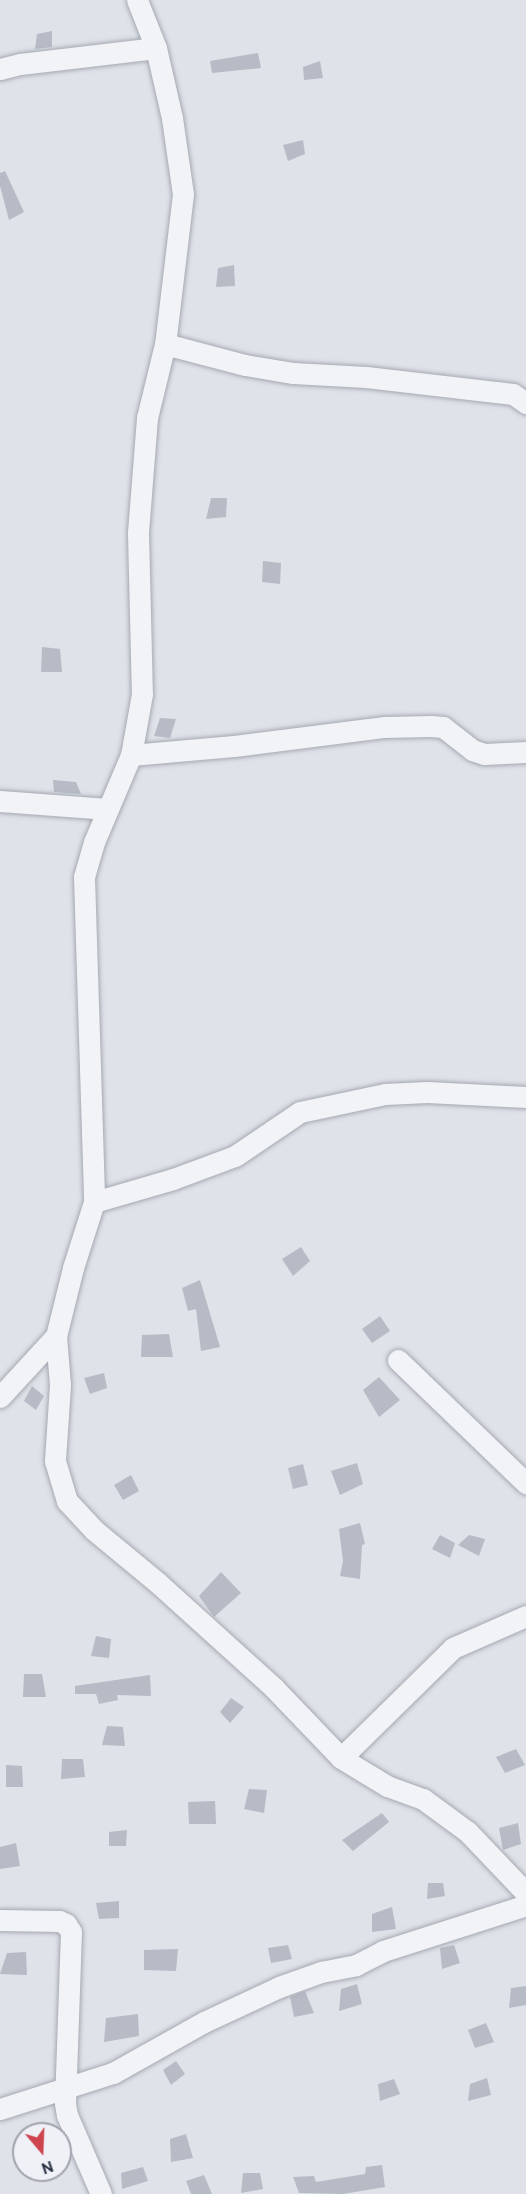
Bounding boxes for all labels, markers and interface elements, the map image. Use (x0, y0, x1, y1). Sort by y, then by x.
north arrow (12, 2122, 72, 2182)
text: N (39, 2157, 56, 2178)

